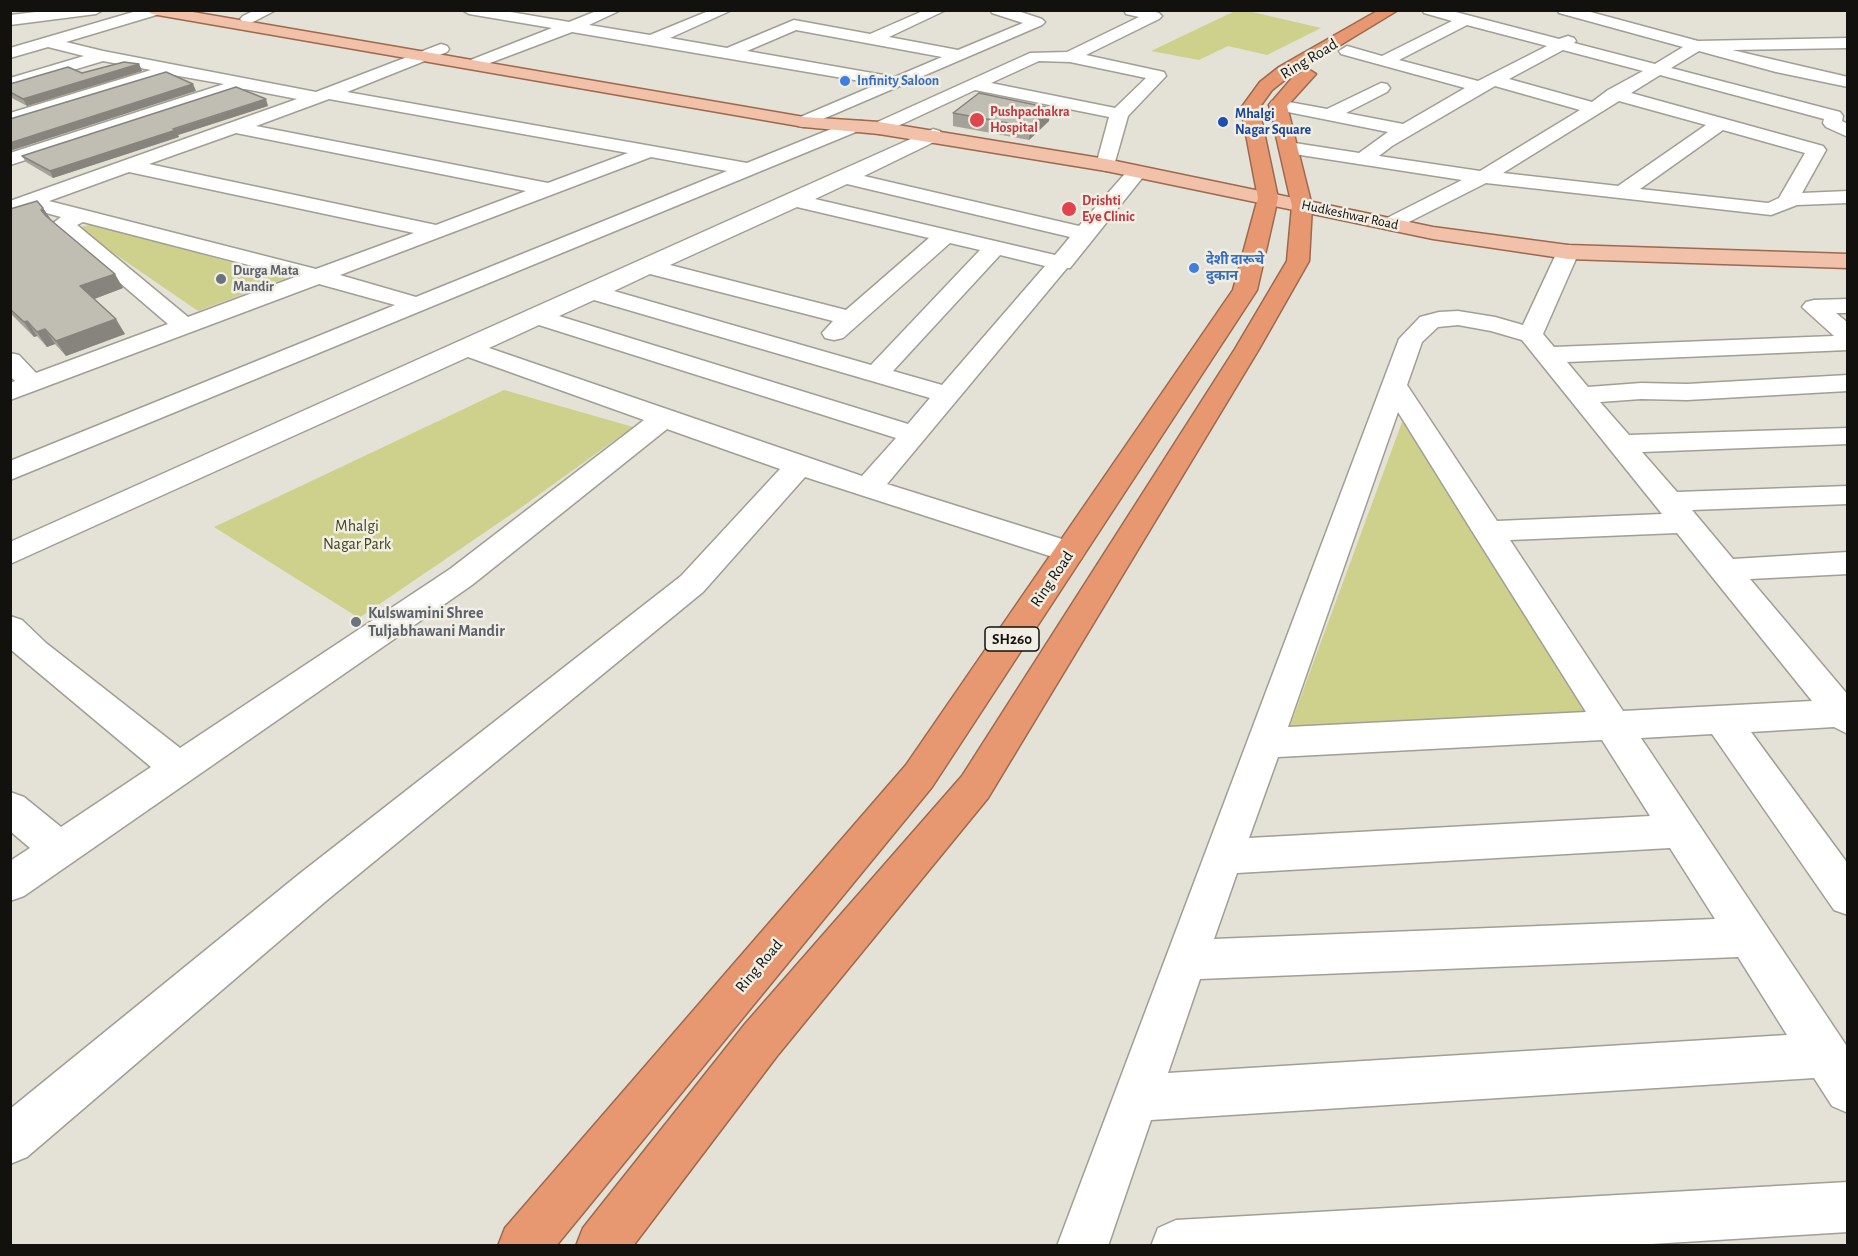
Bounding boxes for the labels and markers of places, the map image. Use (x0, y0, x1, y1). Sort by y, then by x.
place label: Infinity Saloon (857, 73, 939, 89)
marker: Infinity Saloon (838, 74, 852, 88)
place label: Pushpachakra Hospital (990, 104, 1070, 136)
place label: Mhalgi Nagar Square (1235, 106, 1311, 138)
marker: Pushpachakra Hospital (968, 111, 986, 129)
marker: Mhalgi Nagar Square (1216, 115, 1230, 129)
place label: Drishti Eye Clinic (1082, 193, 1135, 226)
marker: Drishti Eye Clinic (1060, 200, 1078, 218)
place label: देशी दारूचे दुकान (1206, 252, 1264, 284)
marker: देशी दारूचे दुकान (1187, 261, 1201, 275)
place label: Durga Mata Mandir (233, 263, 299, 296)
marker: Durga Mata Mandir (214, 272, 228, 286)
place label: Kulswamini Shree Tuljabhawani Mandir (368, 603, 505, 641)
marker: Kulswamini Shree Tuljabhawani Mandir (349, 615, 363, 629)

